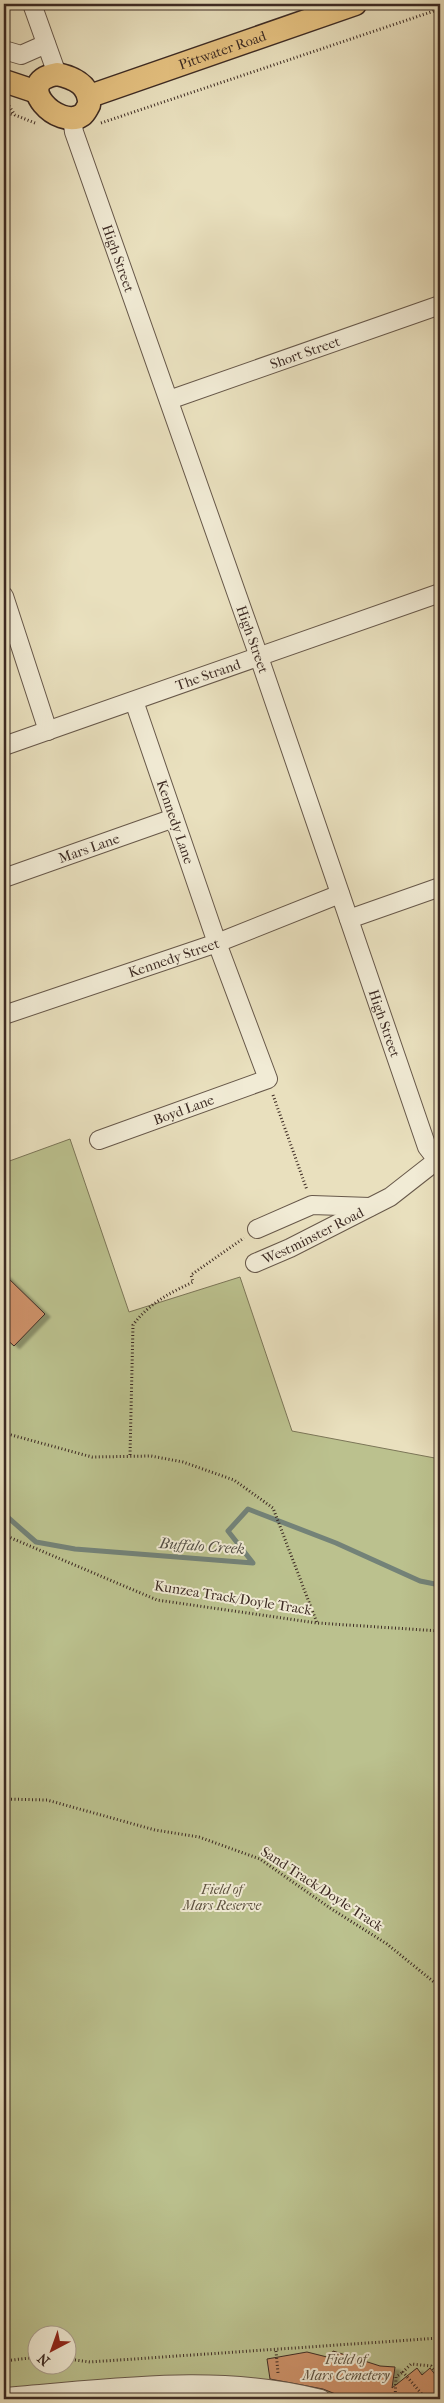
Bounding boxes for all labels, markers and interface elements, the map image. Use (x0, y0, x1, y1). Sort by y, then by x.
street label: Pittwater Road (176, 27, 269, 73)
street label: High Street (99, 222, 138, 294)
street label: Short Street (268, 332, 342, 372)
street label: High Street (233, 603, 272, 675)
street label: The Strand (173, 655, 243, 694)
street label: Kennedy Lane (153, 778, 197, 866)
street label: Mars Lane (56, 829, 122, 867)
street label: Kennedy Street (126, 934, 221, 981)
street label: High Street (365, 987, 404, 1059)
street label: Boyd Lane (151, 1091, 216, 1128)
street label: Westminster Road (258, 1203, 367, 1268)
water label: Buffalo Creek (158, 1534, 245, 1558)
street label: Kunzea Track/Doyle Track (153, 1577, 314, 1619)
street label: Sand Track/Doyle Track (258, 1843, 387, 1935)
park label: Field of Mars Reserve (182, 1881, 261, 1914)
north arrow (28, 2326, 78, 2376)
text: N (34, 2349, 53, 2369)
park label: Field of Mars Cemetery (301, 2351, 391, 2384)

